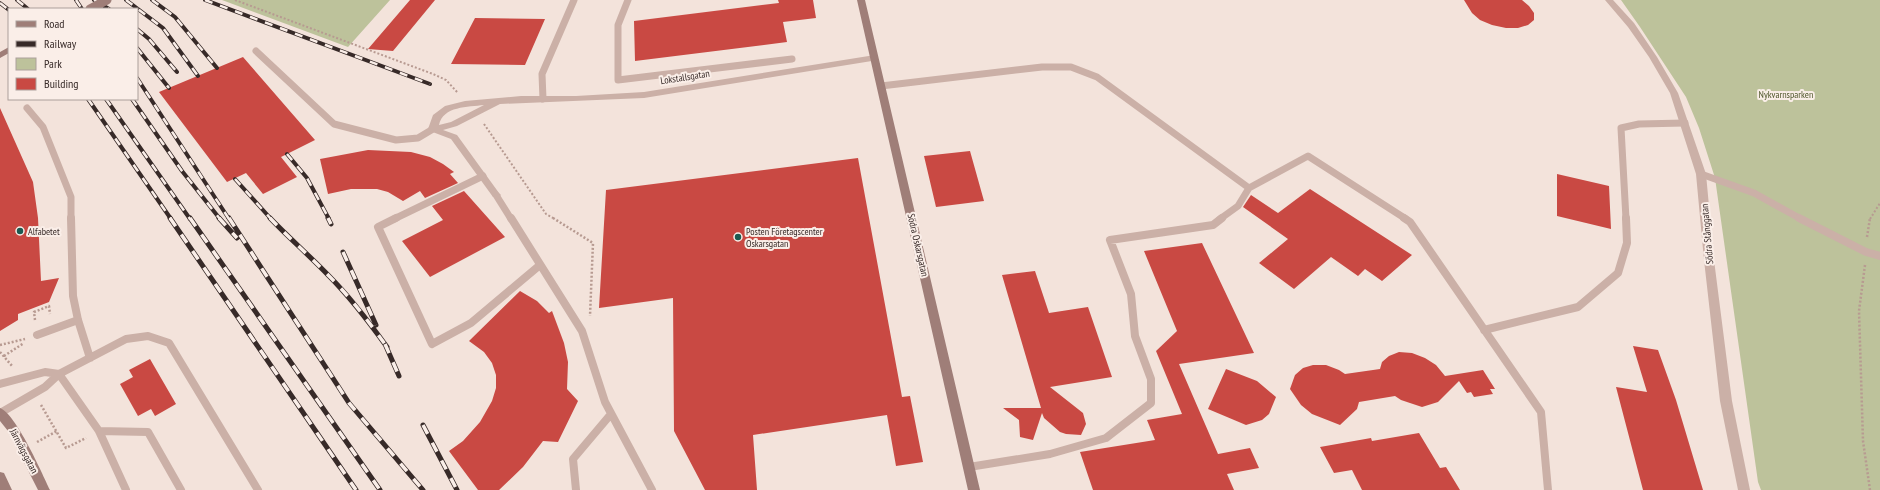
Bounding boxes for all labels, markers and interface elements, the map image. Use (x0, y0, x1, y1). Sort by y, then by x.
legend (8, 8, 138, 100)
text: Road (44, 16, 64, 31)
text: Railway (44, 36, 77, 51)
text: Park (44, 56, 62, 71)
street label: Lokstallsgatan (660, 67, 710, 87)
text: Building (44, 76, 79, 91)
park label: Nykvarnsparken (1759, 88, 1813, 101)
street label: Södra Stånggatan (1698, 203, 1716, 265)
street label: Södra Oskarsgatan (904, 212, 932, 278)
place label: Alfabetet (28, 225, 60, 238)
place label: Posten Företagscenter Oskarsgatan (746, 225, 823, 250)
marker: Alfabetet (15, 226, 25, 236)
marker: Posten Företagscenter Oskarsgatan (733, 232, 743, 242)
street label: Järnvägsgatan (6, 426, 41, 476)

